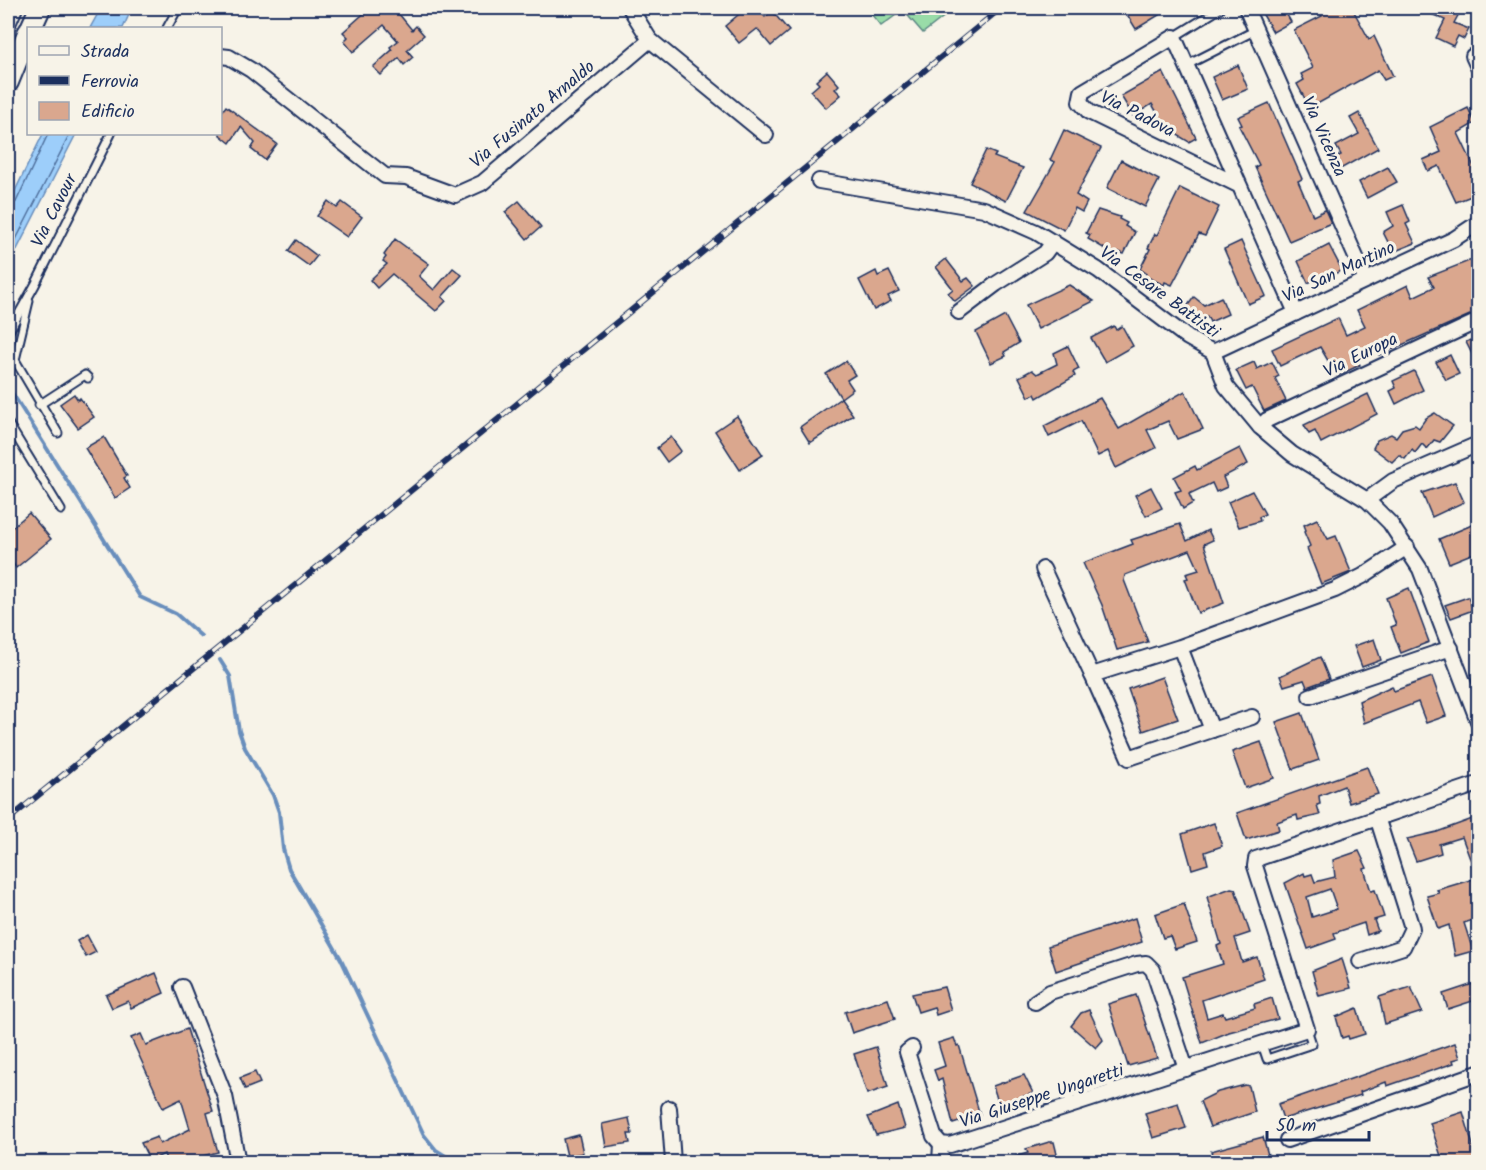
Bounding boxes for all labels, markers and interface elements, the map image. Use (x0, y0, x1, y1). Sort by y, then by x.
legend (27, 27, 222, 135)
text: Strada (81, 38, 129, 67)
street label: Via Fusinato Arnaldo (464, 54, 602, 176)
text: Ferrovia (81, 68, 139, 97)
street label: Via Padova (1094, 84, 1180, 146)
street label: Via Vicenza (1292, 92, 1354, 182)
text: Edificio (81, 98, 135, 127)
street label: Via Cavour (24, 168, 86, 253)
street label: Via San Martino (1278, 234, 1400, 312)
street label: Via Cesare Battisti (1093, 239, 1226, 347)
street label: Via Europa (1319, 325, 1403, 387)
street label: Via Giuseppe Ungaretti (956, 1057, 1129, 1137)
scale bar (1267, 1104, 1369, 1142)
text: 50 m (1276, 1112, 1316, 1141)

